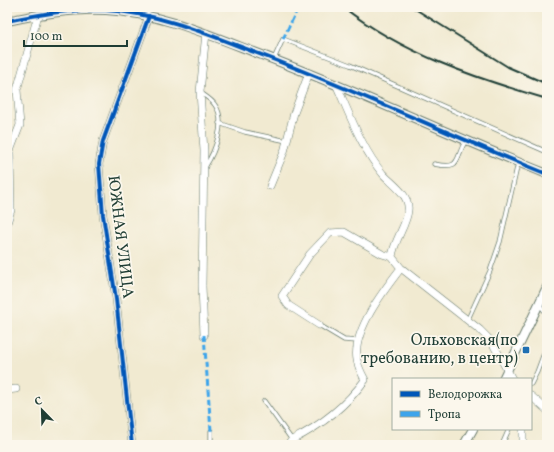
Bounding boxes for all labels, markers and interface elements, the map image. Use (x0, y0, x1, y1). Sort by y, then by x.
scale bar (24, 22, 127, 48)
text: 100 m (30, 29, 63, 45)
street label: ЮЖНАЯ УЛИЦА (102, 174, 138, 300)
place label: Ольховская(по требованию, в центр) (361, 330, 518, 370)
marker: Ольховская(по требованию, в центр) (521, 345, 531, 355)
legend (392, 378, 532, 430)
text: Велодорожка (428, 387, 502, 403)
north arrow (22, 390, 62, 430)
text: С (32, 394, 45, 410)
text: Тропа (428, 407, 461, 423)

